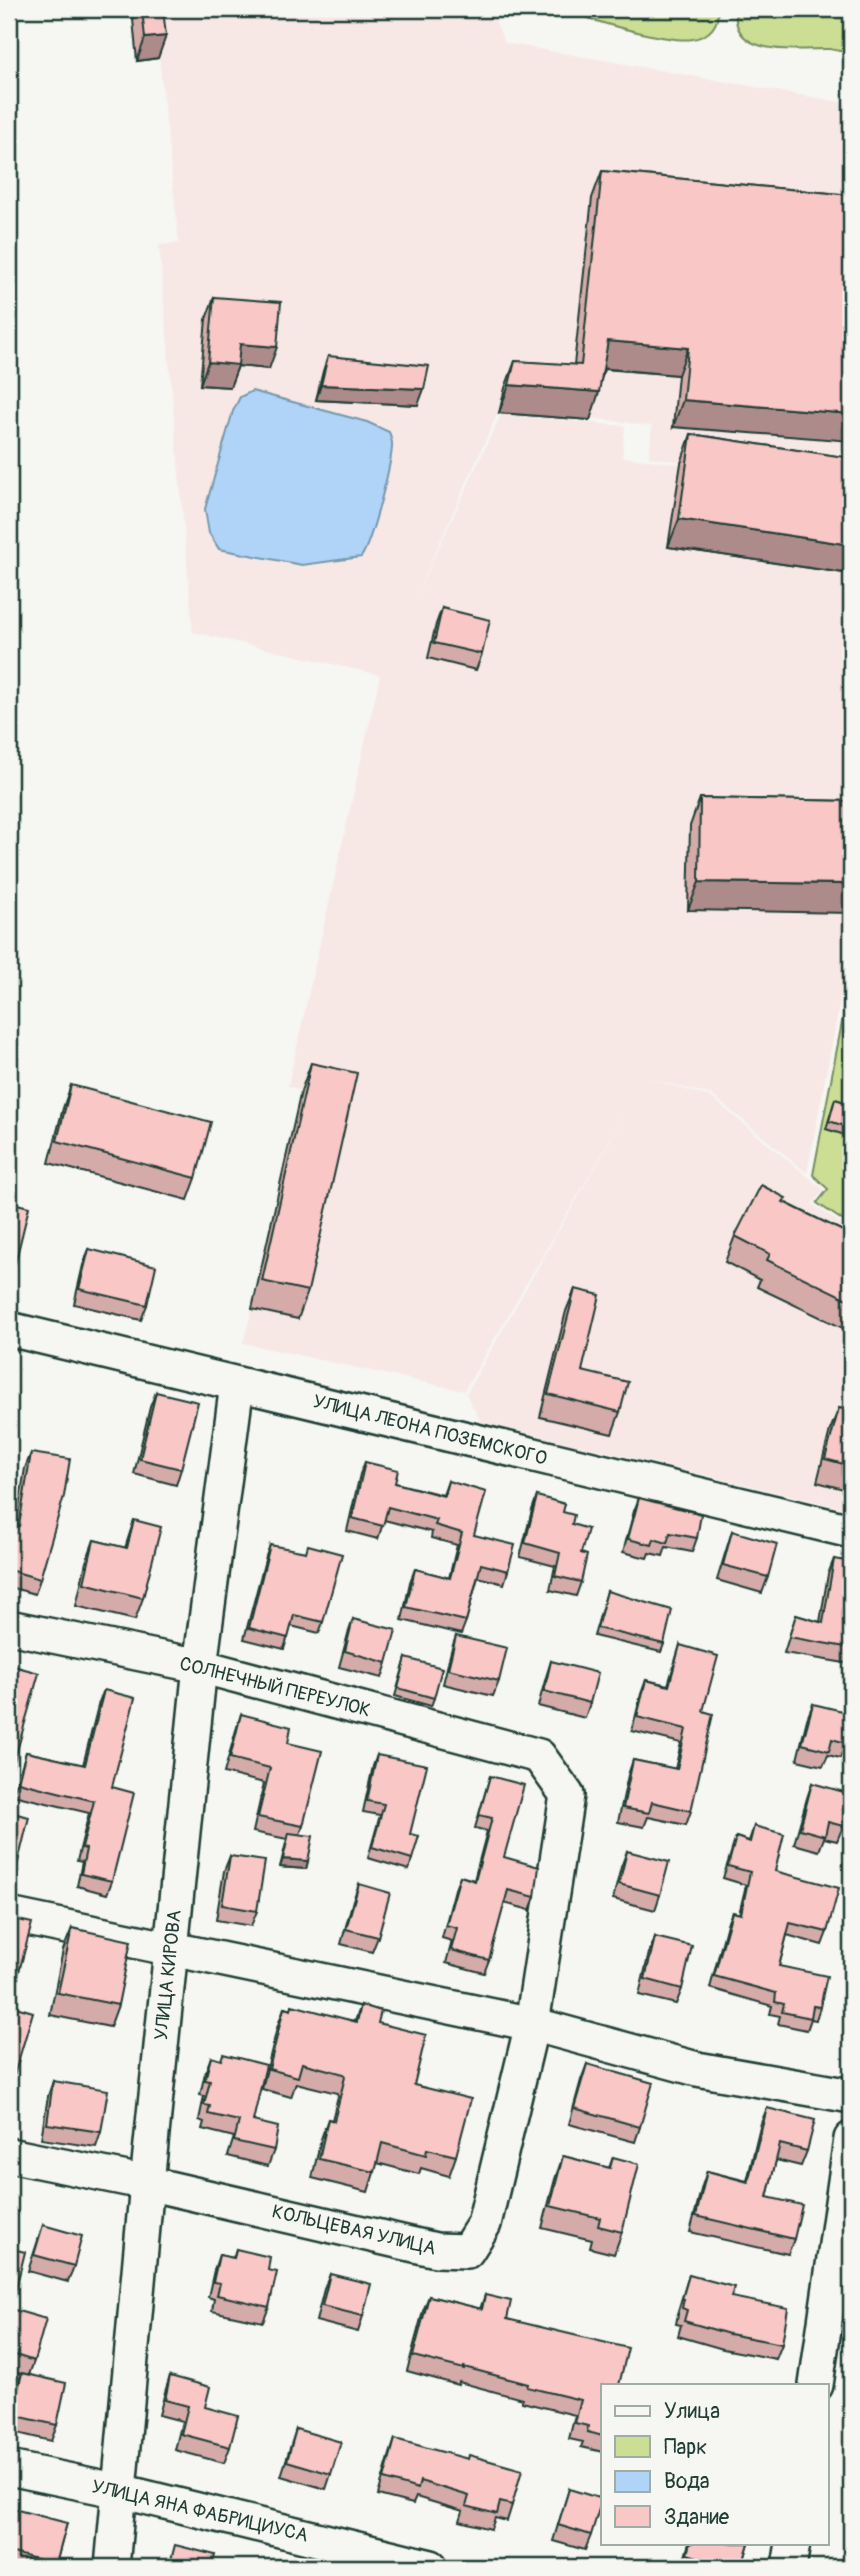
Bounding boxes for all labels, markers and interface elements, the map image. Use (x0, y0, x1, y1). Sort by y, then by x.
street label: УЛИЦА ЛЕОНА ПОЗЕМСКОГО (311, 1389, 549, 1471)
street label: СОЛНЕЧНЫЙ ПЕРЕУЛОК (177, 1652, 373, 1722)
street label: УЛИЦА КИРОВА (149, 1909, 187, 2041)
street label: КОЛЬЦЕВАЯ УЛИЦА (270, 2199, 438, 2261)
legend (601, 2384, 828, 2544)
text: Улица (664, 2398, 720, 2425)
text: Парк (664, 2434, 707, 2461)
text: Вода (664, 2468, 710, 2495)
street label: УЛИЦА ЯНА ФАБРИЦИУСА (89, 2474, 311, 2548)
text: Здание (664, 2504, 730, 2531)

